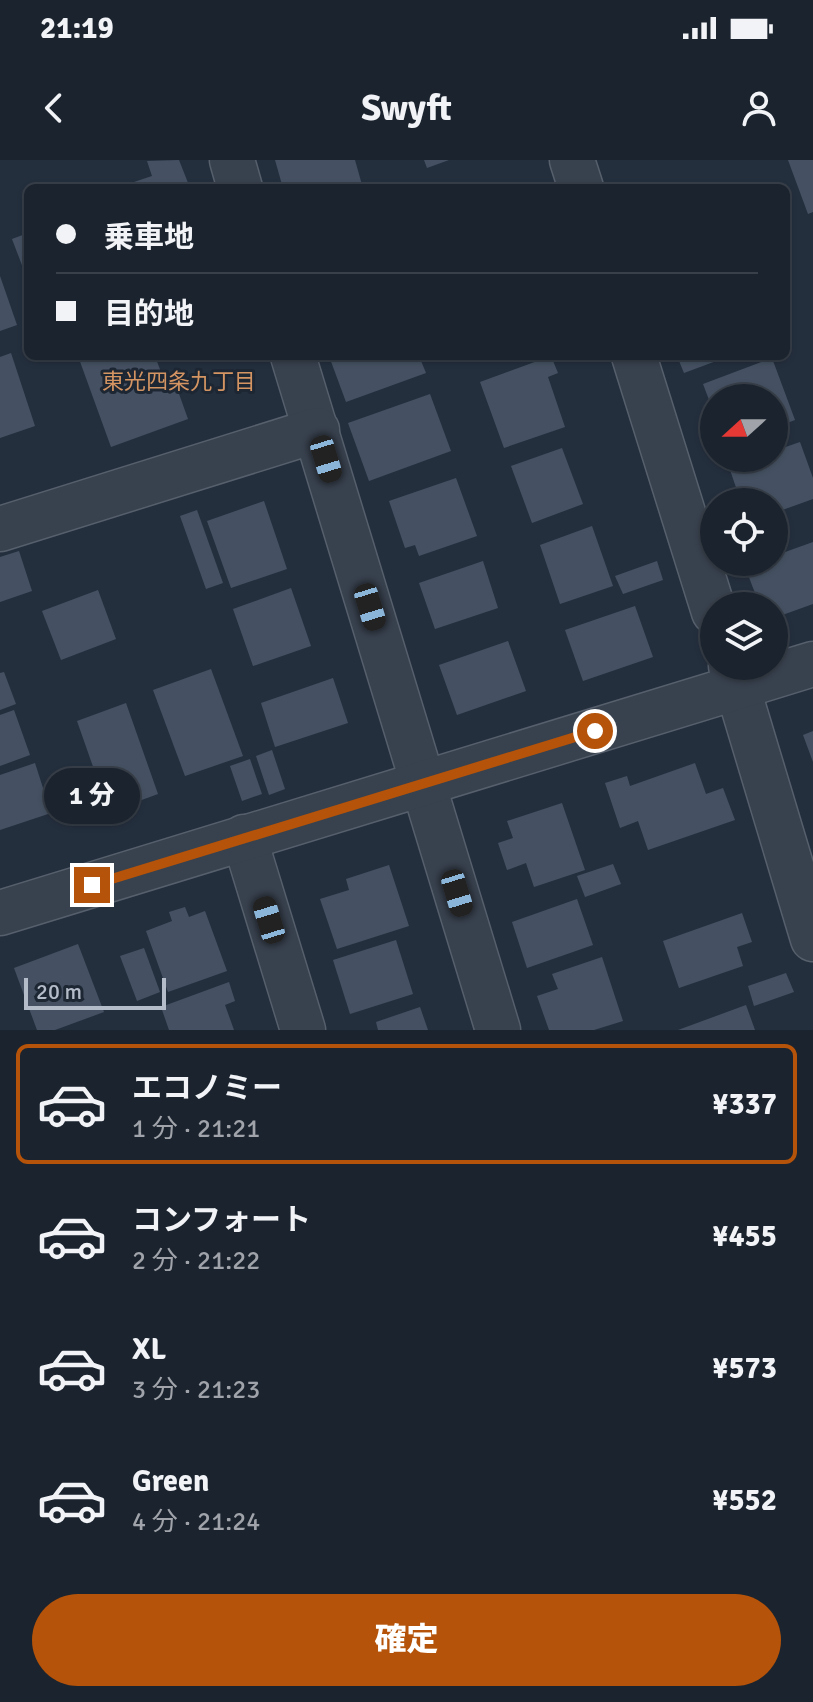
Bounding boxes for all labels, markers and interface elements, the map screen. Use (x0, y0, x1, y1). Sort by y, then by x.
text: 21:19 (40, 10, 114, 47)
icon: back (32, 86, 76, 130)
text: Swyft (361, 86, 452, 131)
icon: person (737, 86, 781, 130)
text: 乗車地 (104, 219, 194, 256)
text: 目的地 (104, 296, 194, 333)
district label: 東光四条九丁目 (102, 368, 256, 395)
north arrow (700, 384, 788, 472)
map controls (700, 384, 788, 680)
car (308, 433, 344, 485)
button: locate (700, 488, 788, 576)
car (352, 581, 388, 633)
button: layers (700, 592, 788, 680)
route start (577, 713, 613, 749)
callout: 1 分 (44, 769, 140, 825)
text: 1 分 (69, 780, 115, 812)
route end (74, 867, 110, 903)
car (439, 867, 475, 919)
car (251, 894, 287, 946)
scale bar (24, 974, 166, 1010)
text: 20 m (36, 978, 82, 1005)
icon: car (36, 1068, 108, 1140)
text: エコノミー (132, 1070, 282, 1107)
text: ¥337 (712, 1086, 777, 1123)
text: 1 分 · 21:21 (132, 1113, 260, 1145)
icon: car (36, 1200, 108, 1272)
text: コンフォート (132, 1202, 311, 1239)
text: ¥455 (712, 1218, 777, 1255)
text: 2 分 · 21:22 (132, 1245, 260, 1277)
text: XL (132, 1331, 166, 1368)
icon: car (36, 1332, 108, 1404)
text: ¥573 (712, 1350, 777, 1387)
text: 3 分 · 21:23 (132, 1374, 260, 1406)
text: Green (132, 1463, 209, 1500)
icon: car (36, 1464, 108, 1536)
text: ¥552 (712, 1482, 777, 1519)
text: 4 分 · 21:24 (132, 1506, 260, 1538)
button: 確定 (32, 1594, 781, 1686)

